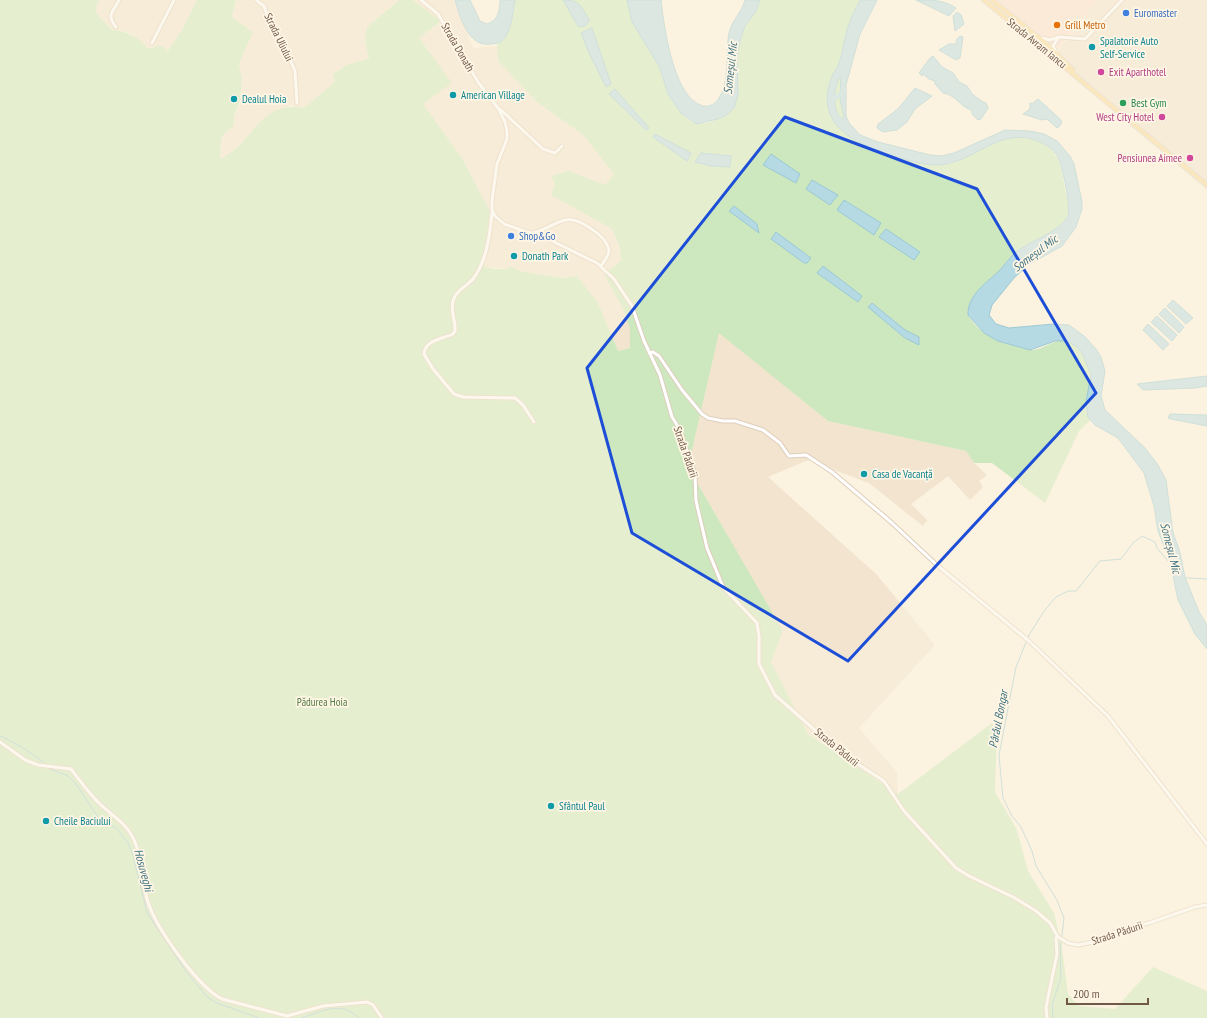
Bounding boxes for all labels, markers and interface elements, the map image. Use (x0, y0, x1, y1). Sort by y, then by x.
place label: Euromaster (1134, 6, 1177, 20)
marker: Euromaster (1121, 8, 1131, 18)
street label: Strada Uliului (261, 11, 297, 63)
street label: Strada Avram Iancu (1004, 15, 1070, 72)
place label: Grill Metro (1065, 18, 1106, 32)
street label: Strada Donath (438, 20, 478, 74)
marker: Grill Metro (1052, 20, 1062, 30)
place label: Spalatorie Auto Self-Service (1100, 34, 1158, 61)
water label: Someșul Mic (720, 40, 740, 95)
marker: Spalatorie Auto Self-Service (1087, 42, 1097, 52)
place label: Exit Aparthotel (1109, 65, 1166, 79)
marker: Exit Aparthotel (1096, 67, 1106, 77)
place label: American Village (461, 88, 525, 102)
marker: American Village (448, 90, 458, 100)
place label: Dealul Hoia (242, 92, 286, 106)
marker: Dealul Hoia (229, 94, 239, 104)
place label: Best Gym (1131, 96, 1167, 110)
marker: Best Gym (1118, 98, 1128, 108)
place label: West City Hotel (1096, 110, 1154, 124)
marker: West City Hotel (1157, 112, 1167, 122)
place label: Pensiunea Aimee (1118, 151, 1182, 165)
marker: Pensiunea Aimee (1185, 153, 1195, 163)
place label: Shop&Go (519, 229, 556, 243)
water label: Someșul Mic (1010, 230, 1062, 275)
marker: Shop&Go (506, 231, 516, 241)
place label: Donath Park (522, 249, 569, 263)
marker: Donath Park (509, 251, 519, 261)
street label: Strada Pădurii (671, 425, 701, 479)
place label: Casa de Vacanță (872, 467, 933, 481)
marker: Casa de Vacanță (859, 469, 869, 479)
water label: Someșul Mic (1157, 521, 1185, 577)
water label: Pârâul Bongar (985, 687, 1011, 749)
park label: Pădurea Hoia (297, 695, 347, 709)
street label: Strada Pădurii (812, 725, 862, 769)
place label: Sfântul Paul (559, 799, 605, 813)
marker: Sfântul Paul (546, 801, 556, 811)
place label: Cheile Baciului (54, 814, 111, 828)
marker: Cheile Baciului (41, 816, 51, 826)
water label: Hosuveghi (131, 847, 157, 894)
street label: Strada Pădurii (1089, 918, 1145, 948)
scale bar (1067, 980, 1148, 1006)
text: 200 m (1073, 986, 1100, 1001)

